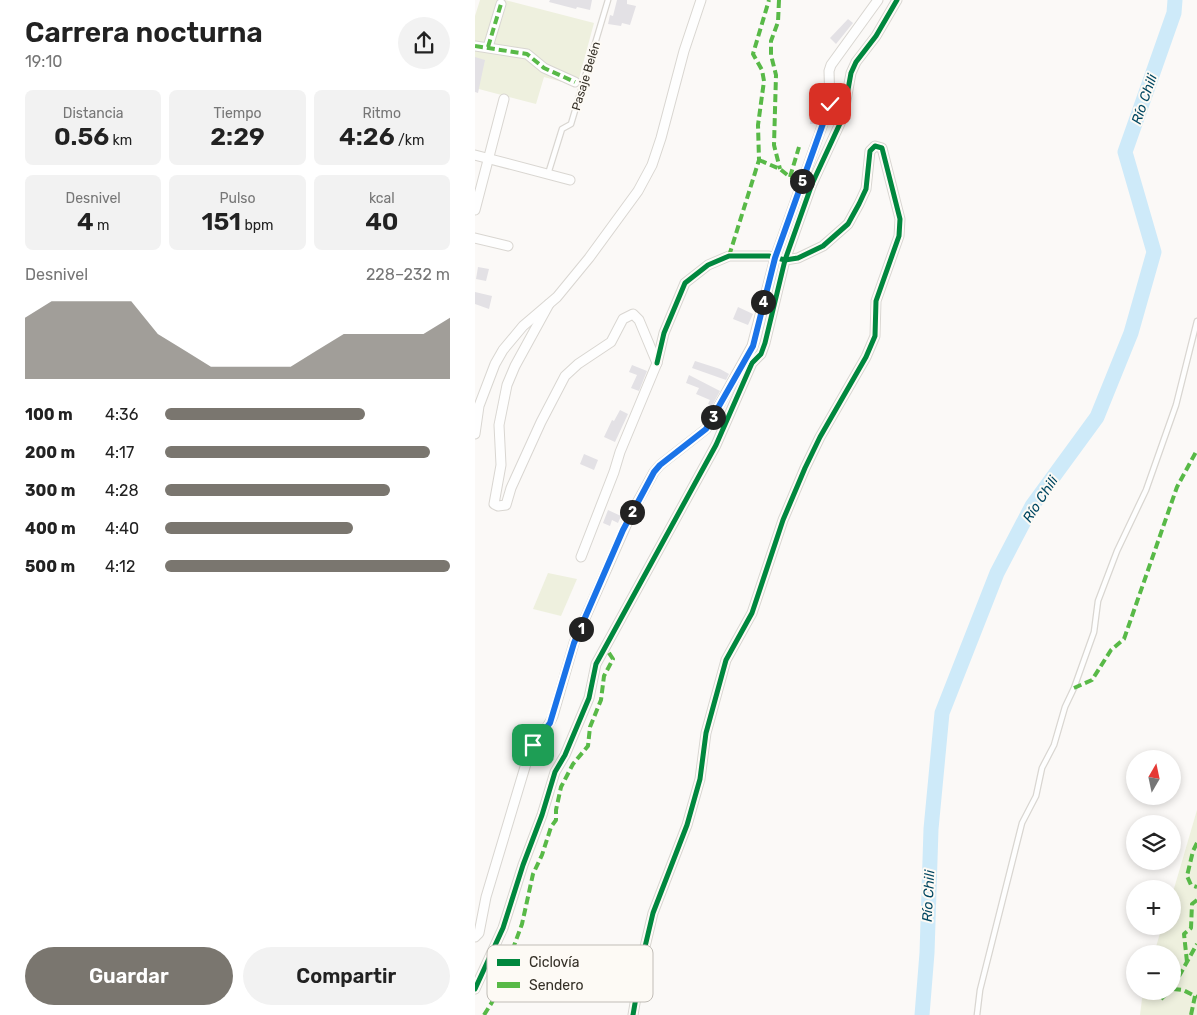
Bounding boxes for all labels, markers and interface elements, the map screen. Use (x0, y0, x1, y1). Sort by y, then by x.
text: Carrera nocturna (25, 16, 263, 49)
button: share (398, 17, 450, 69)
street label: Pasaje Belén (569, 40, 603, 112)
text: 19:10 (25, 52, 62, 71)
water label: Río Chili (1128, 71, 1161, 127)
pin (809, 83, 851, 125)
icon: check (816, 90, 844, 118)
text: Distancia (63, 105, 124, 122)
text: Tiempo (213, 105, 262, 122)
text: Ritmo (363, 105, 401, 122)
text: 0.56 (54, 122, 109, 151)
text: 2:29 (210, 122, 265, 151)
text: 4:26 (339, 122, 395, 151)
text: km (109, 132, 132, 149)
text: /km (395, 132, 425, 149)
pin: 5 (789, 168, 815, 194)
text: 5 (798, 173, 807, 190)
text: Desnivel (66, 190, 121, 207)
text: Pulso (219, 190, 255, 207)
text: kcal (369, 190, 395, 207)
text: 4 (77, 207, 94, 236)
text: 151 (201, 207, 241, 236)
text: 40 (365, 207, 399, 236)
text: m (94, 217, 109, 234)
text: bpm (241, 217, 274, 234)
text: Desnivel (25, 265, 88, 284)
text: 228–232 m (366, 265, 450, 284)
pin: 4 (751, 290, 775, 314)
text: 4 (759, 294, 768, 311)
pin: 3 (701, 404, 725, 430)
text: 100 m (25, 405, 73, 424)
text: 4:36 (105, 405, 138, 424)
text: 3 (709, 409, 718, 426)
text: 200 m (25, 443, 75, 462)
text: 4:17 (105, 443, 134, 462)
water label: Río Chili (1019, 472, 1062, 526)
text: 300 m (25, 481, 75, 500)
text: 4:28 (105, 481, 139, 500)
pin: 2 (619, 500, 645, 524)
text: 2 (628, 504, 637, 521)
text: 400 m (25, 519, 76, 538)
text: 4:40 (105, 519, 139, 538)
text: 500 m (25, 557, 75, 576)
text: 4:12 (105, 557, 135, 576)
pin: 1 (569, 616, 593, 642)
text: 1 (578, 621, 585, 638)
pin (512, 724, 554, 766)
icon: arrive (519, 731, 547, 759)
north arrow (1126, 750, 1181, 805)
map controls (1126, 750, 1181, 1000)
button: layers (1126, 815, 1181, 870)
water label: Río Chili (919, 869, 938, 923)
button: + (1126, 880, 1181, 935)
legend (487, 945, 653, 1002)
button: − (1126, 945, 1181, 1000)
button: Guardar (25, 947, 233, 1005)
button: Compartir (243, 947, 450, 1005)
text: Ciclovía (529, 954, 580, 971)
text: Sendero (529, 977, 583, 994)

